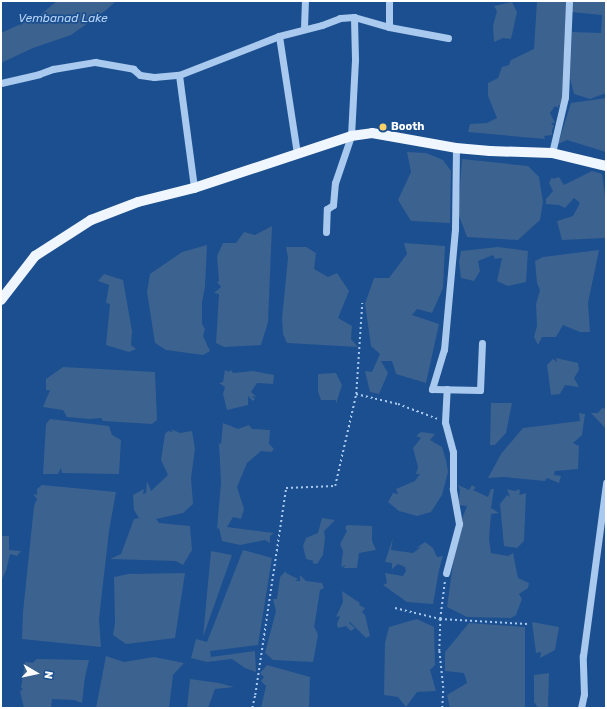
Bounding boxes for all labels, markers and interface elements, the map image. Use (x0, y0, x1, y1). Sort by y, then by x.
water label: Vembanad Lake (18, 12, 108, 26)
place label: Booth (391, 120, 424, 134)
marker: Booth (378, 122, 388, 132)
north arrow (16, 653, 56, 693)
text: N (41, 670, 55, 680)

